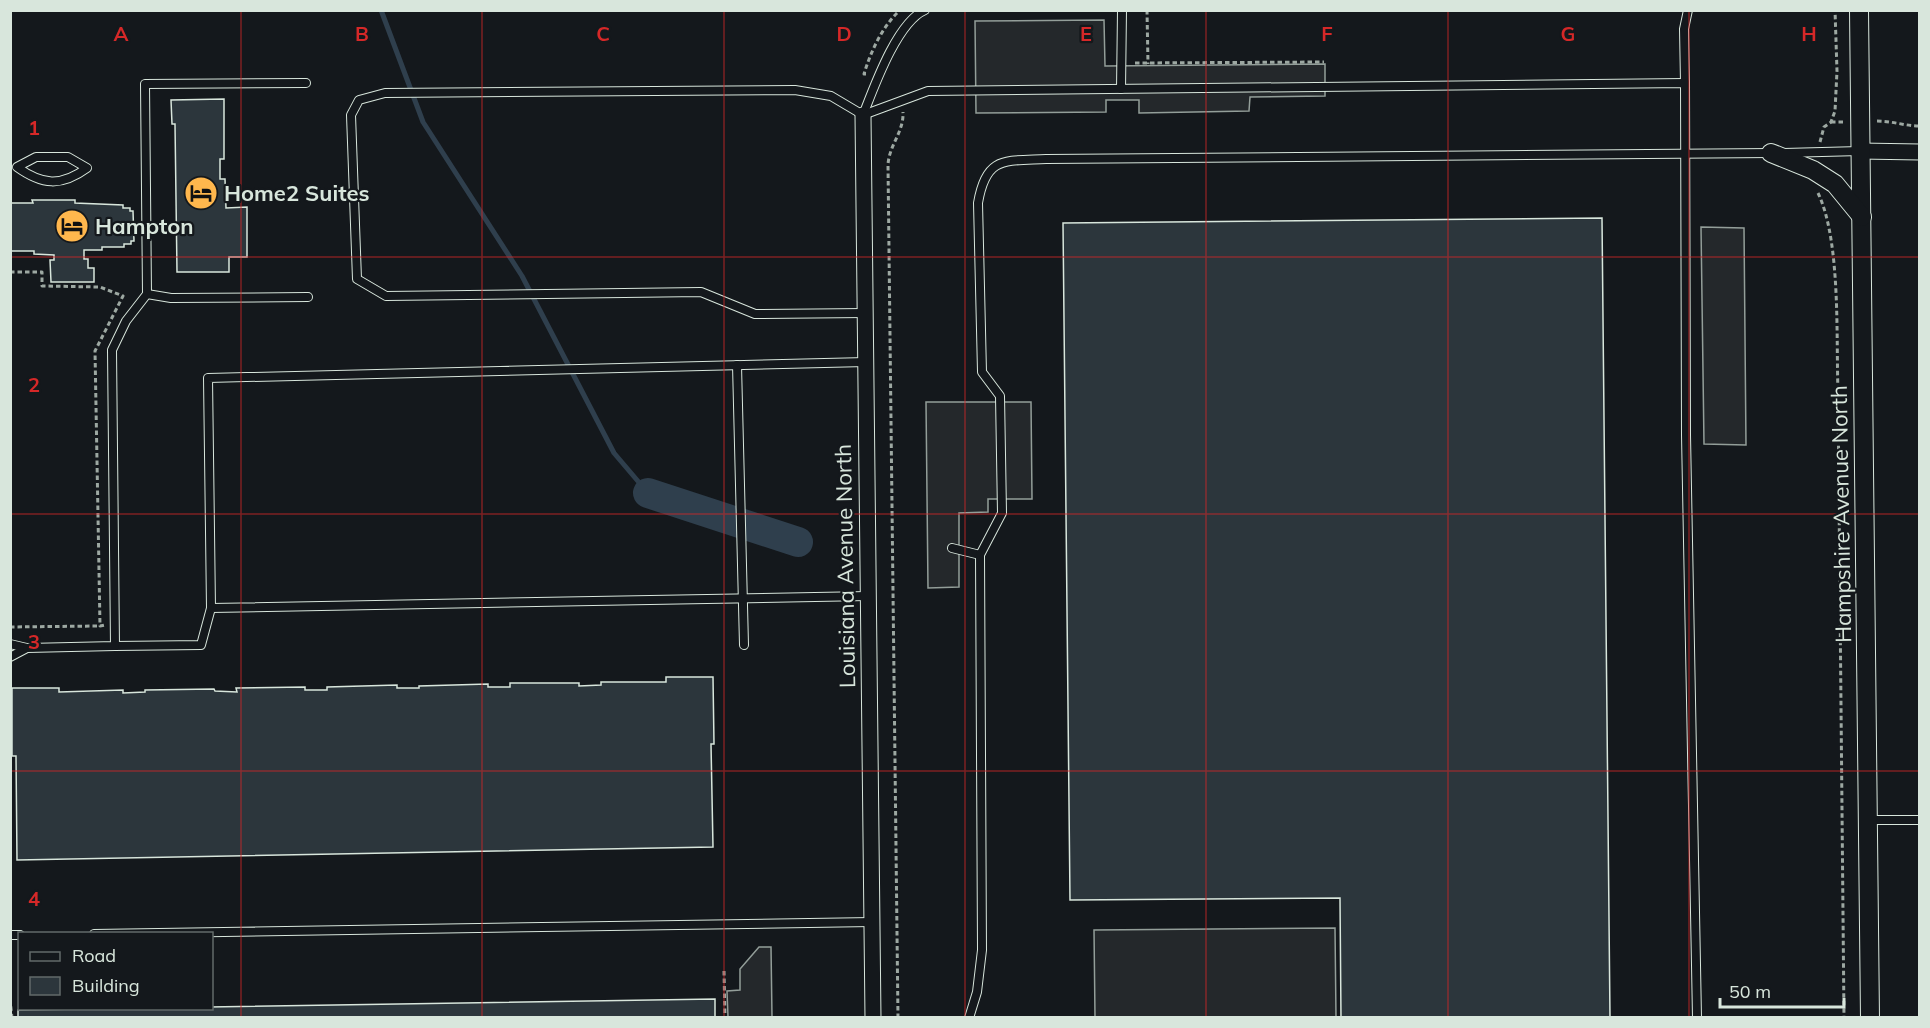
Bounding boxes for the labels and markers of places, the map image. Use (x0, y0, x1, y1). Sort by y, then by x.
hotel icon: Home2 Suites (183, 175, 219, 211)
place label: Home2 Suites (224, 179, 369, 207)
hotel icon: Hampton (54, 208, 90, 244)
place label: Hampton (95, 212, 194, 240)

